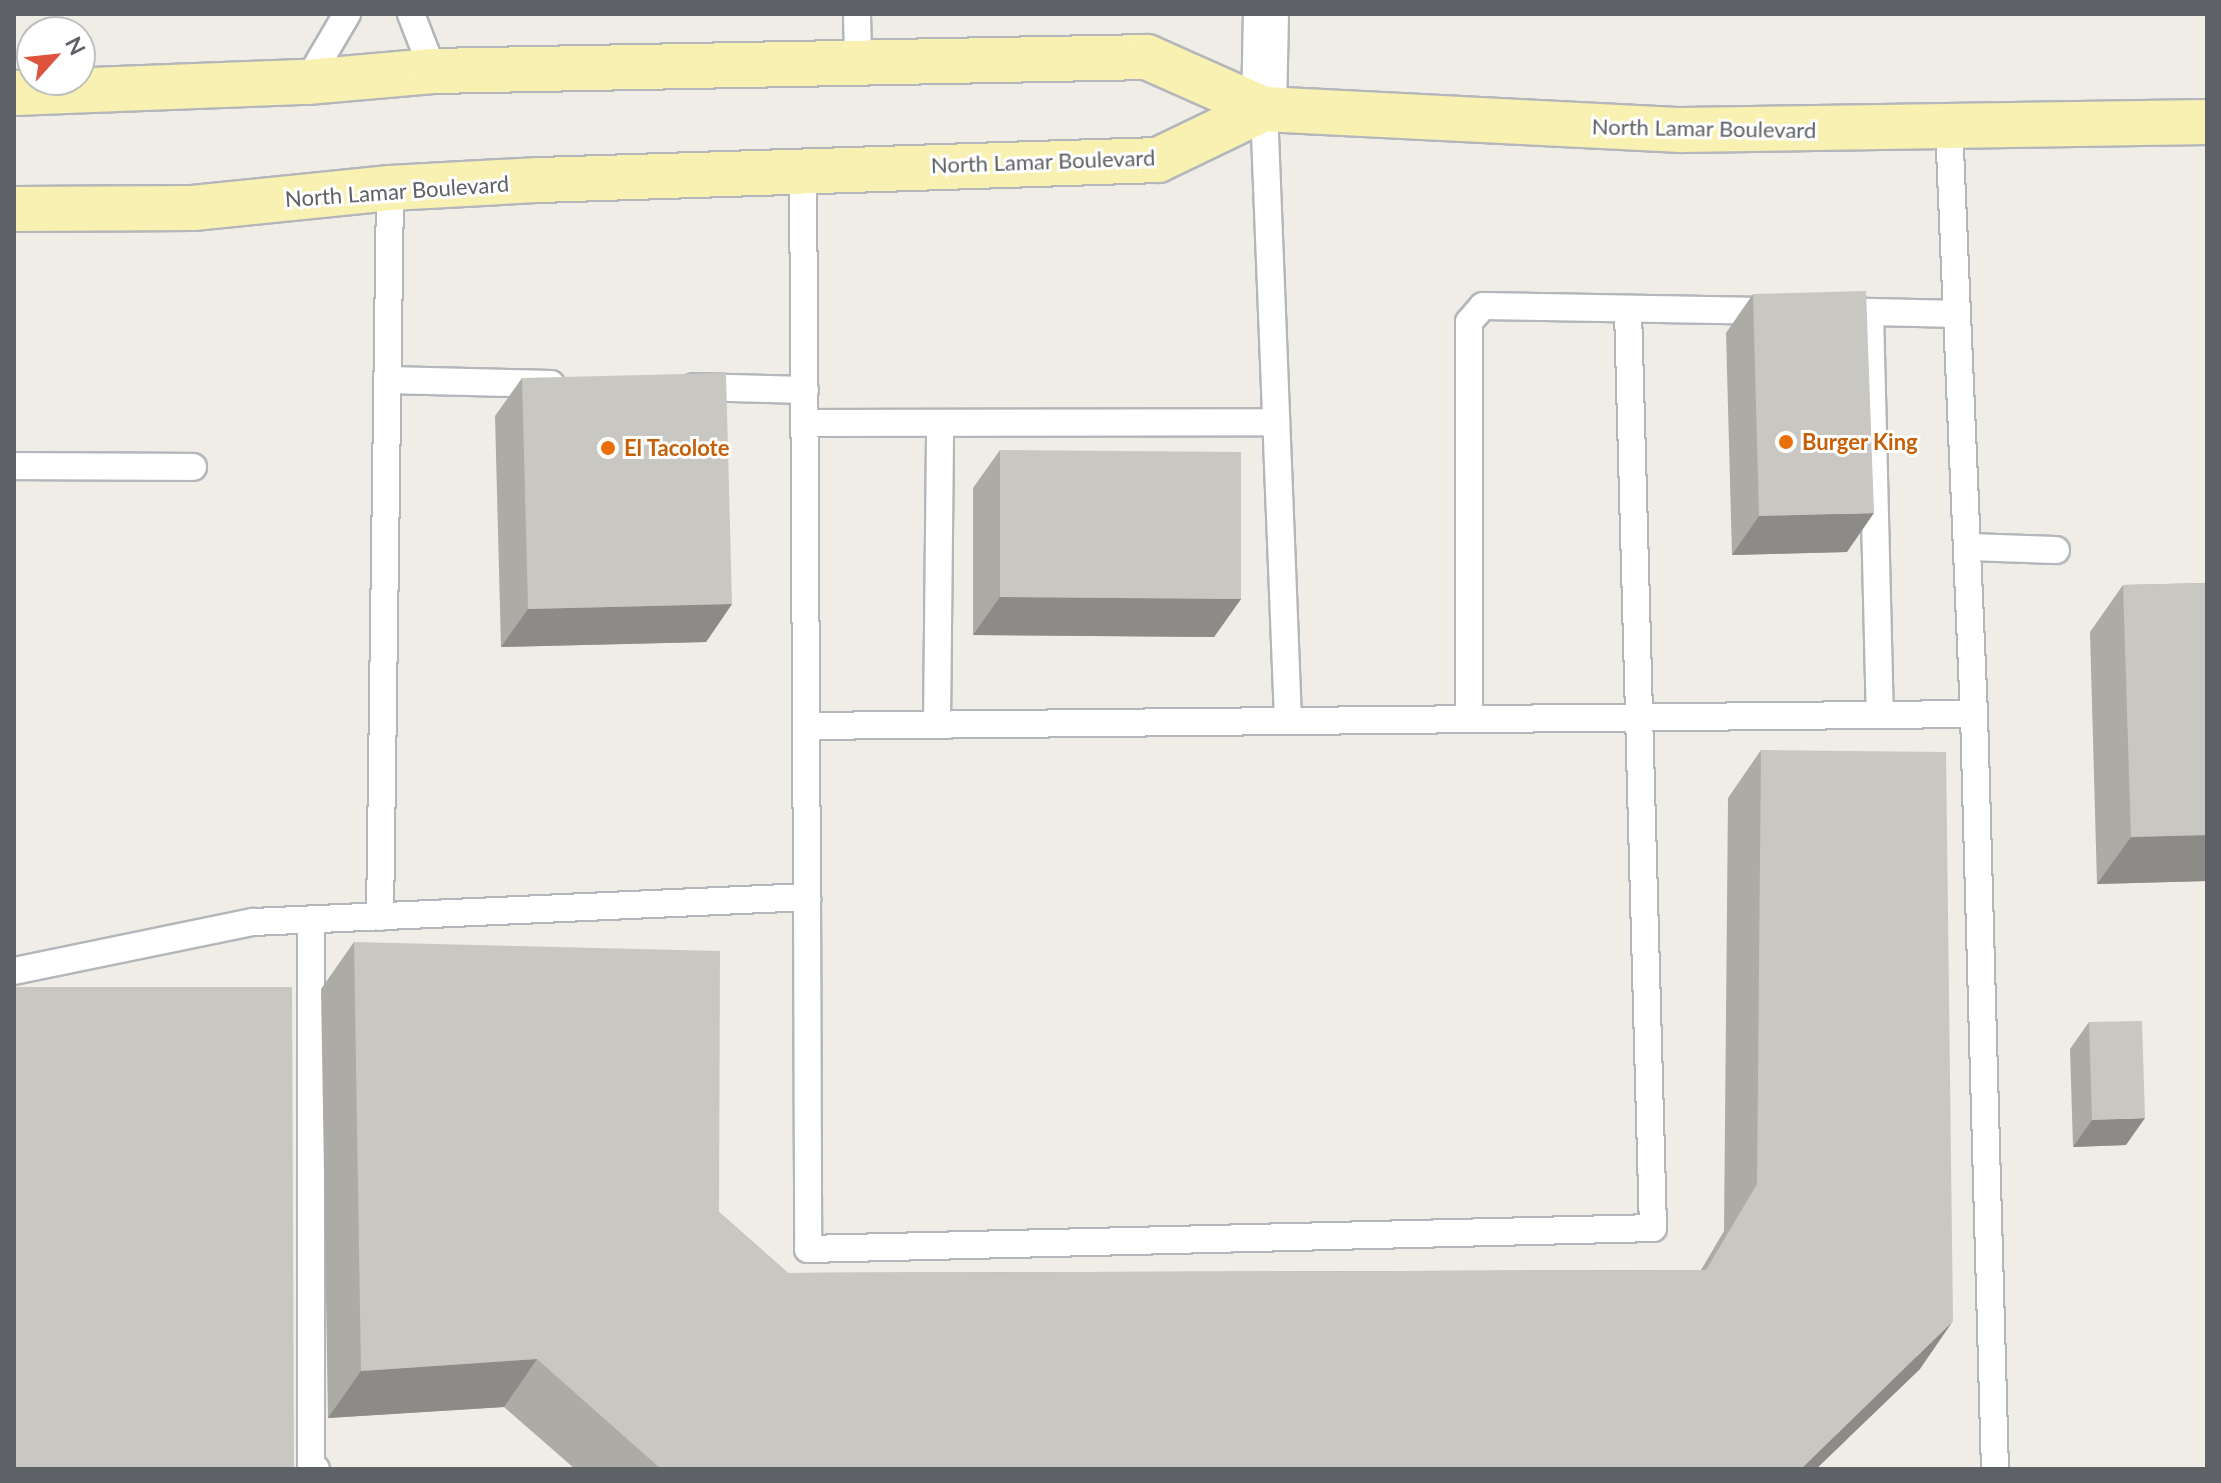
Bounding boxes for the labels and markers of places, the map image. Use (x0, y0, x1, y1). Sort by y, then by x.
place label: Burger King (1802, 429, 1918, 455)
marker: Burger King (1777, 433, 1795, 451)
place label: El Tacolote (624, 435, 730, 461)
marker: El Tacolote (599, 439, 617, 457)

